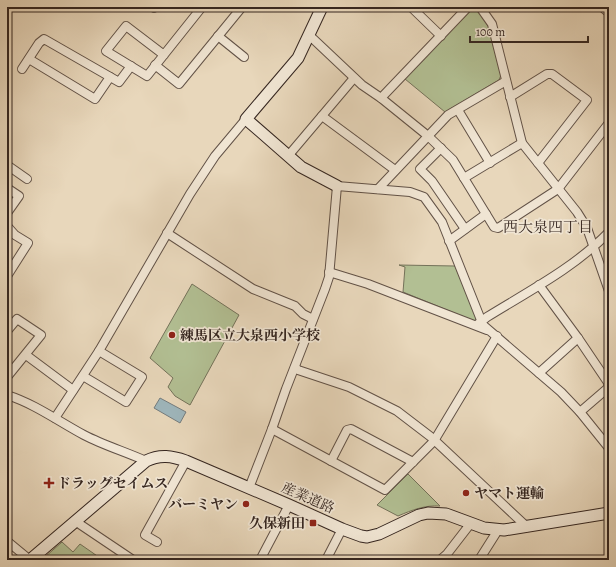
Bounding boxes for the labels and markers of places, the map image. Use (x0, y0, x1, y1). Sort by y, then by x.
place label: 練馬区立大泉西小学校 (180, 326, 320, 345)
marker: 練馬区立大泉西小学校 (167, 330, 177, 340)
place label: ドラッグセイムス (57, 474, 168, 493)
marker: ドラッグセイムス (44, 478, 54, 488)
place label: ヤマト運輸 (474, 484, 544, 503)
marker: ヤマト運輸 (461, 488, 471, 498)
place label: バーミヤン (168, 495, 238, 514)
marker: バーミヤン (241, 499, 251, 509)
place label: 久保新田 (249, 514, 305, 533)
marker: 久保新田 (308, 518, 318, 528)

